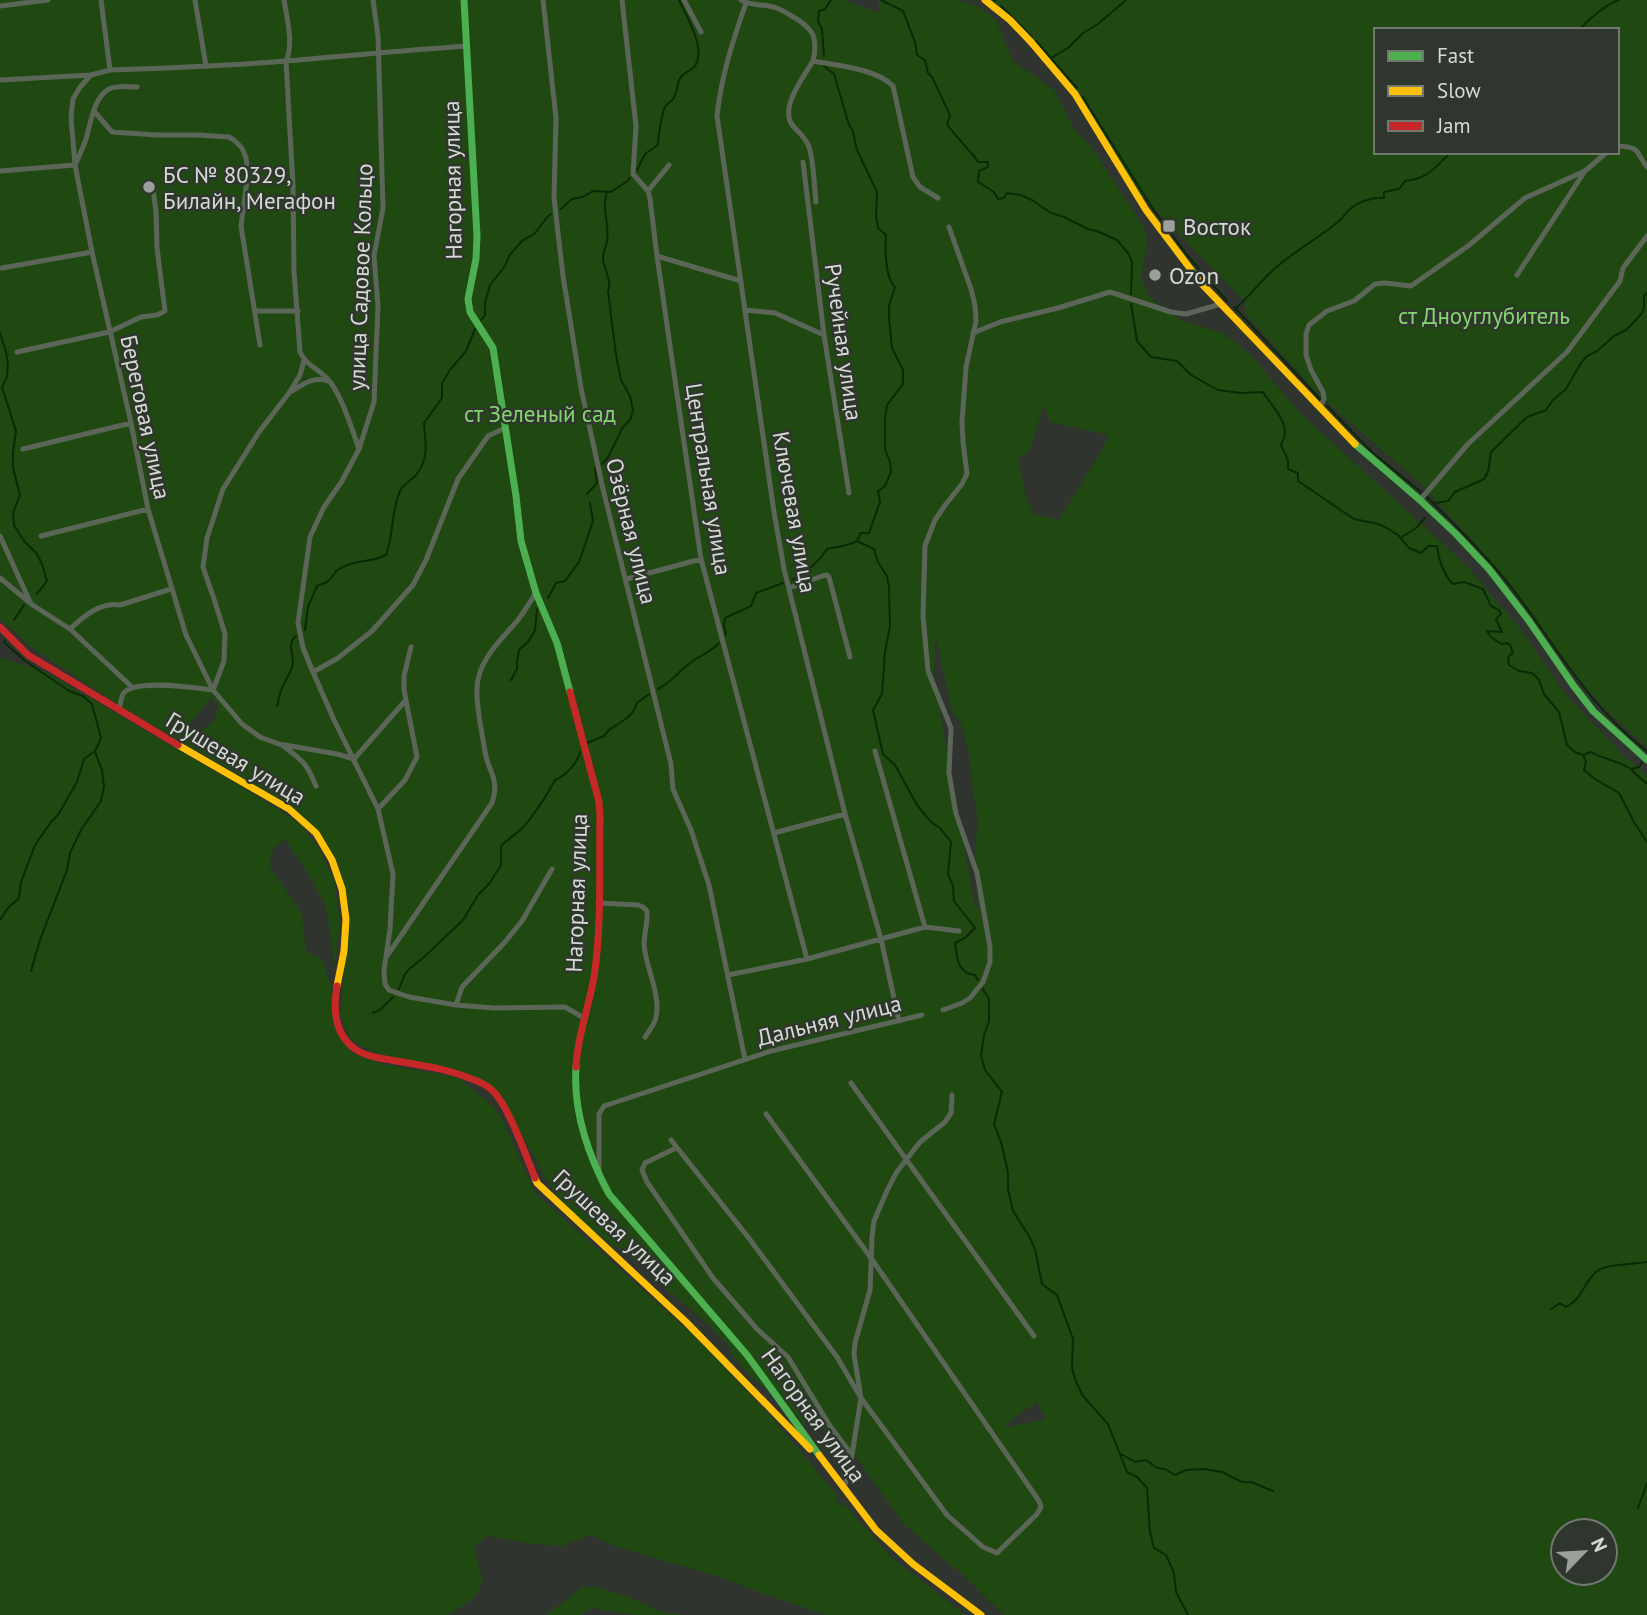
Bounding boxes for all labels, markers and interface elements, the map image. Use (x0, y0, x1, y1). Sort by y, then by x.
legend (1374, 28, 1619, 154)
text: Fast (1437, 42, 1474, 69)
text: Slow (1437, 77, 1481, 104)
street label: Нагорная улица (436, 100, 468, 260)
text: Jam (1436, 112, 1471, 139)
place label: БС № 80329, Билайн, Мегафон (163, 160, 336, 215)
street label: улица Садовое Кольцо (342, 163, 378, 391)
marker: БС № 80329, Билайн, Мегафон (141, 179, 157, 195)
place label: Восток (1183, 212, 1251, 241)
marker: Восток (1161, 218, 1177, 234)
street label: Ручейная улица (819, 261, 869, 423)
place label: Ozon (1169, 261, 1219, 290)
marker: Ozon (1147, 267, 1163, 283)
park label: ст Дноуглубитель (1398, 301, 1570, 330)
street label: Береговая улица (114, 332, 178, 502)
street label: Центральная улица (679, 381, 739, 577)
park label: ст Зеленый сад (464, 399, 616, 428)
street label: Ключевая улица (767, 429, 823, 595)
street label: Озёрная улица (600, 455, 664, 607)
street label: Грушевая улица (161, 705, 311, 811)
street label: Нагорная улица (559, 813, 593, 973)
street label: Дальняя улица (754, 988, 904, 1052)
street label: Грушевая улица (547, 1163, 683, 1291)
street label: Нагорная улица (755, 1342, 873, 1488)
north arrow (1549, 1517, 1619, 1587)
text: N (1586, 1534, 1613, 1556)

